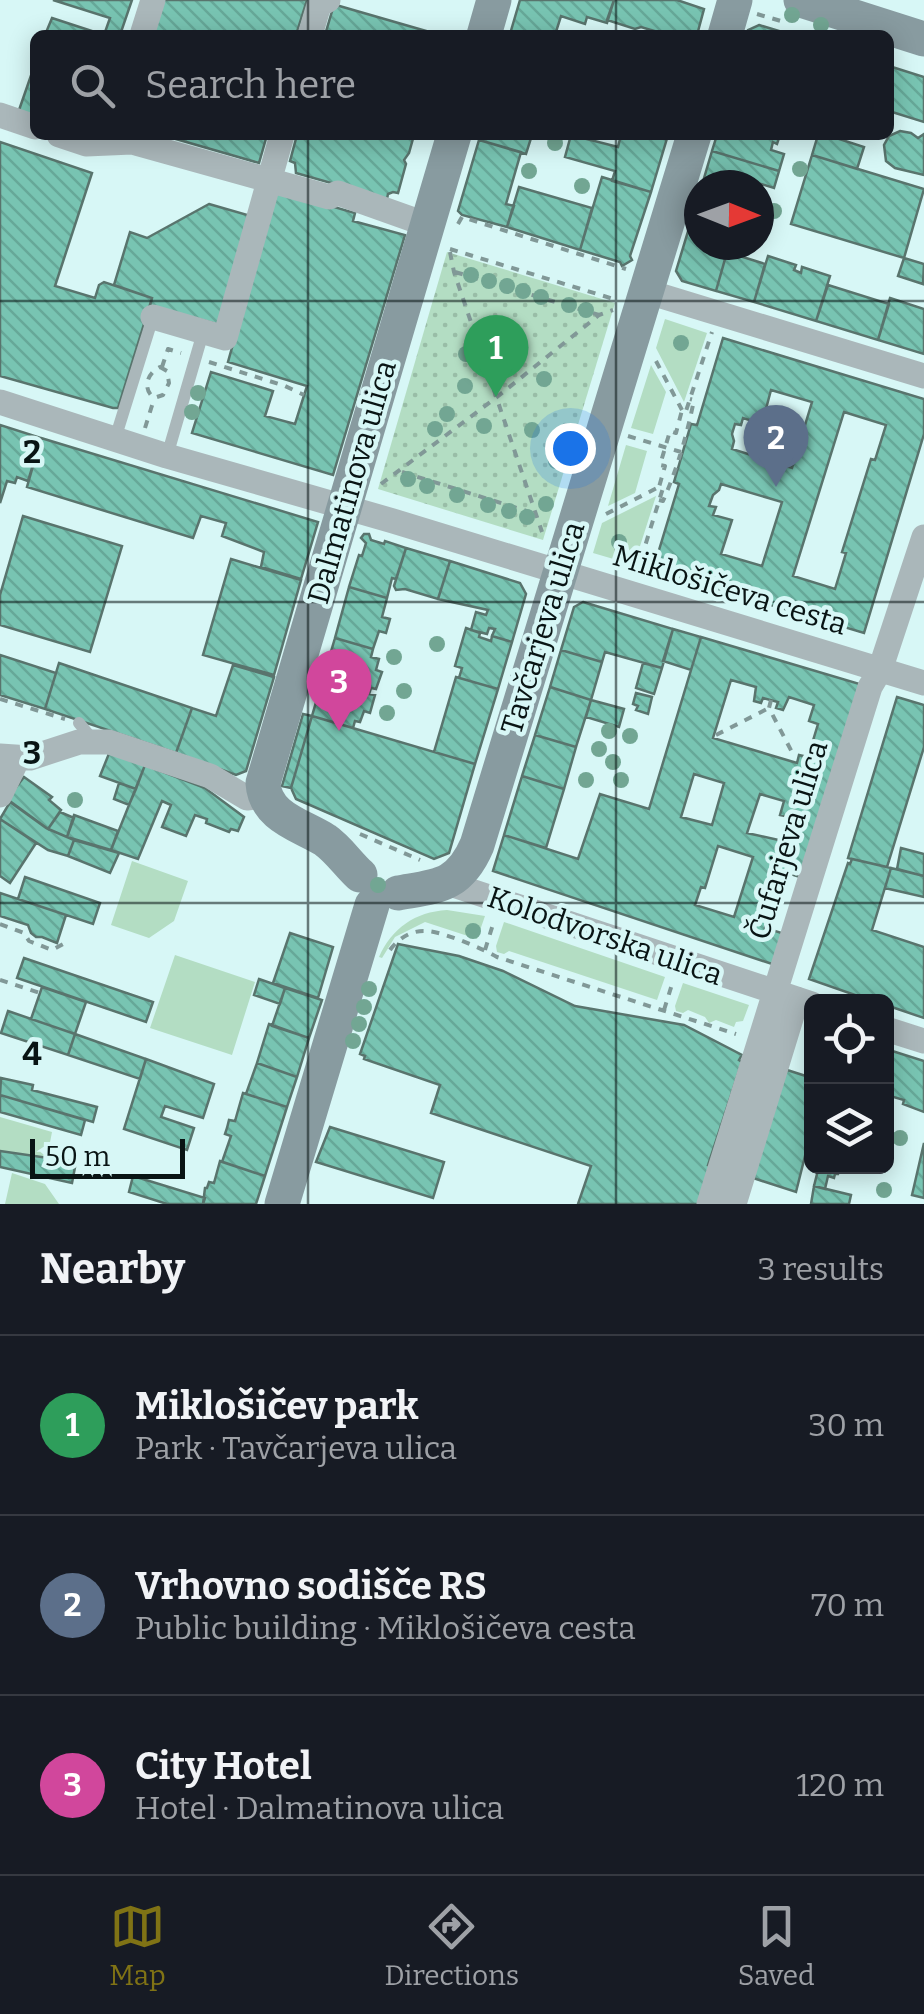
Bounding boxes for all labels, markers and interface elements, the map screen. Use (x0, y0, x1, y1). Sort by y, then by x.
search box (30, 30, 894, 140)
icon: search (65, 58, 120, 113)
text: Search here (145, 62, 356, 108)
north arrow (684, 170, 774, 260)
pin: 1 (464, 314, 528, 397)
street label: Dalmatinova ulica (300, 356, 404, 608)
pin: 2 (744, 404, 808, 487)
your location (545, 423, 596, 474)
text: 2 (23, 433, 41, 471)
street label: Tavčarjeva ulica (494, 517, 592, 739)
street label: Miklošičeva cesta (609, 537, 851, 643)
pin: 3 (306, 648, 372, 731)
text: 3 (23, 734, 41, 772)
street label: Čufarjeva ulica (741, 736, 835, 944)
street label: Kolodvorska ulica (483, 879, 727, 993)
map controls (804, 994, 894, 1174)
button: locate (804, 994, 894, 1084)
text: 4 (22, 1035, 42, 1073)
button: layers (804, 1084, 894, 1174)
scale bar (30, 1134, 185, 1178)
text: 50 m (45, 1140, 110, 1173)
text: Nearby (40, 1244, 185, 1294)
text: 3 results (758, 1250, 884, 1288)
text: Miklošičev park (135, 1383, 419, 1429)
text: 1 (66, 1406, 79, 1444)
text: 30 m (808, 1406, 884, 1444)
text: Park · Tavčarjeva ulica (135, 1429, 457, 1467)
text: Vrhovno sodišče RS (135, 1563, 487, 1609)
text: 2 (63, 1586, 82, 1624)
text: 70 m (811, 1586, 884, 1624)
text: Public building · Miklošičeva cesta (135, 1609, 636, 1647)
text: City Hotel (135, 1743, 312, 1789)
text: 3 (63, 1766, 82, 1804)
text: 120 m (796, 1766, 884, 1804)
text: Hotel · Dalmatinova ulica (135, 1789, 504, 1827)
tab: Map (109, 1899, 166, 1992)
tab: Directions (384, 1899, 519, 1992)
tab: Saved (738, 1899, 815, 1992)

